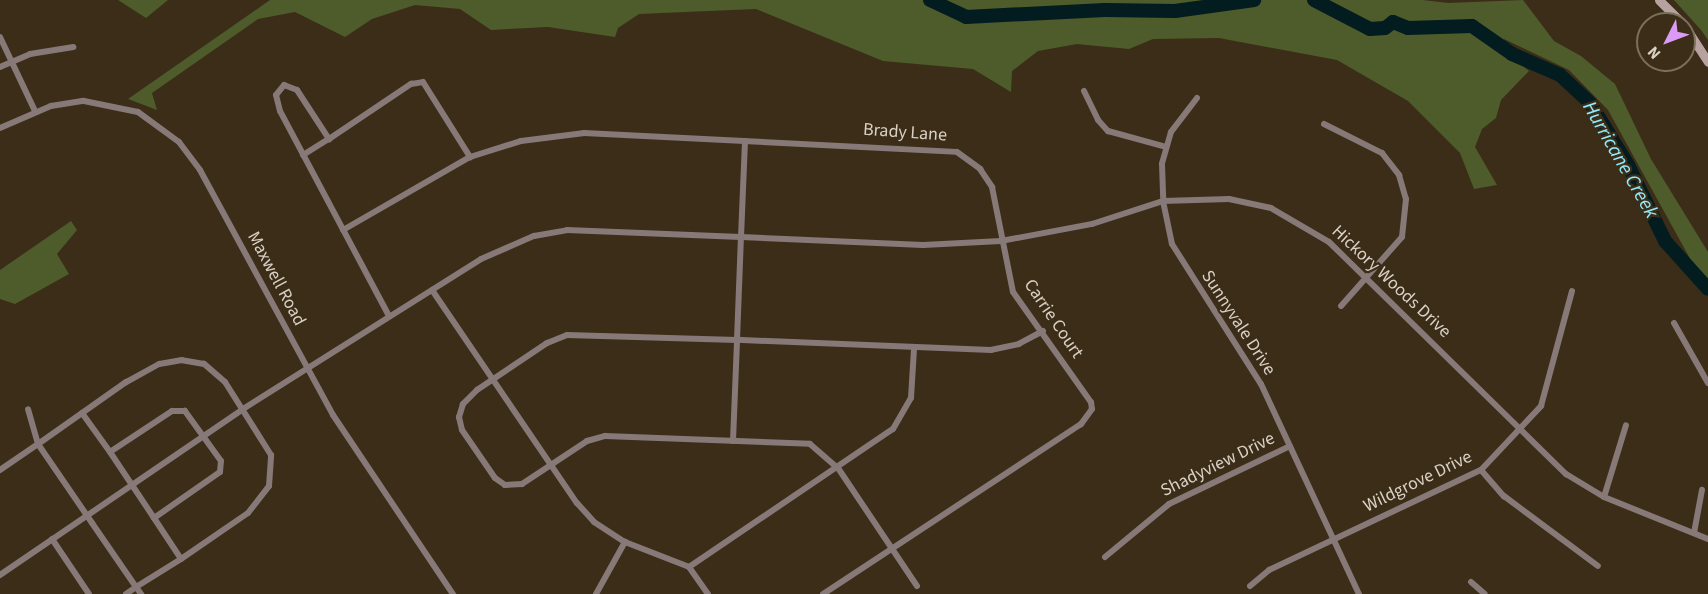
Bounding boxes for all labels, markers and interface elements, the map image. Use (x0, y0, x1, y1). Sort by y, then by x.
north arrow (1636, 12, 1696, 72)
text: N (1642, 41, 1666, 64)
water label: Hurricane Creek (1577, 97, 1663, 223)
street label: Brady Lane (862, 119, 948, 147)
street label: Hickory Woods Drive (1327, 221, 1455, 343)
street label: Maxwell Road (242, 228, 310, 330)
street label: Sunnyvale Drive (1196, 266, 1280, 380)
street label: Carrie Court (1019, 275, 1087, 363)
street label: Shadyview Drive (1157, 428, 1279, 502)
street label: Wildgrove Drive (1360, 446, 1476, 518)

